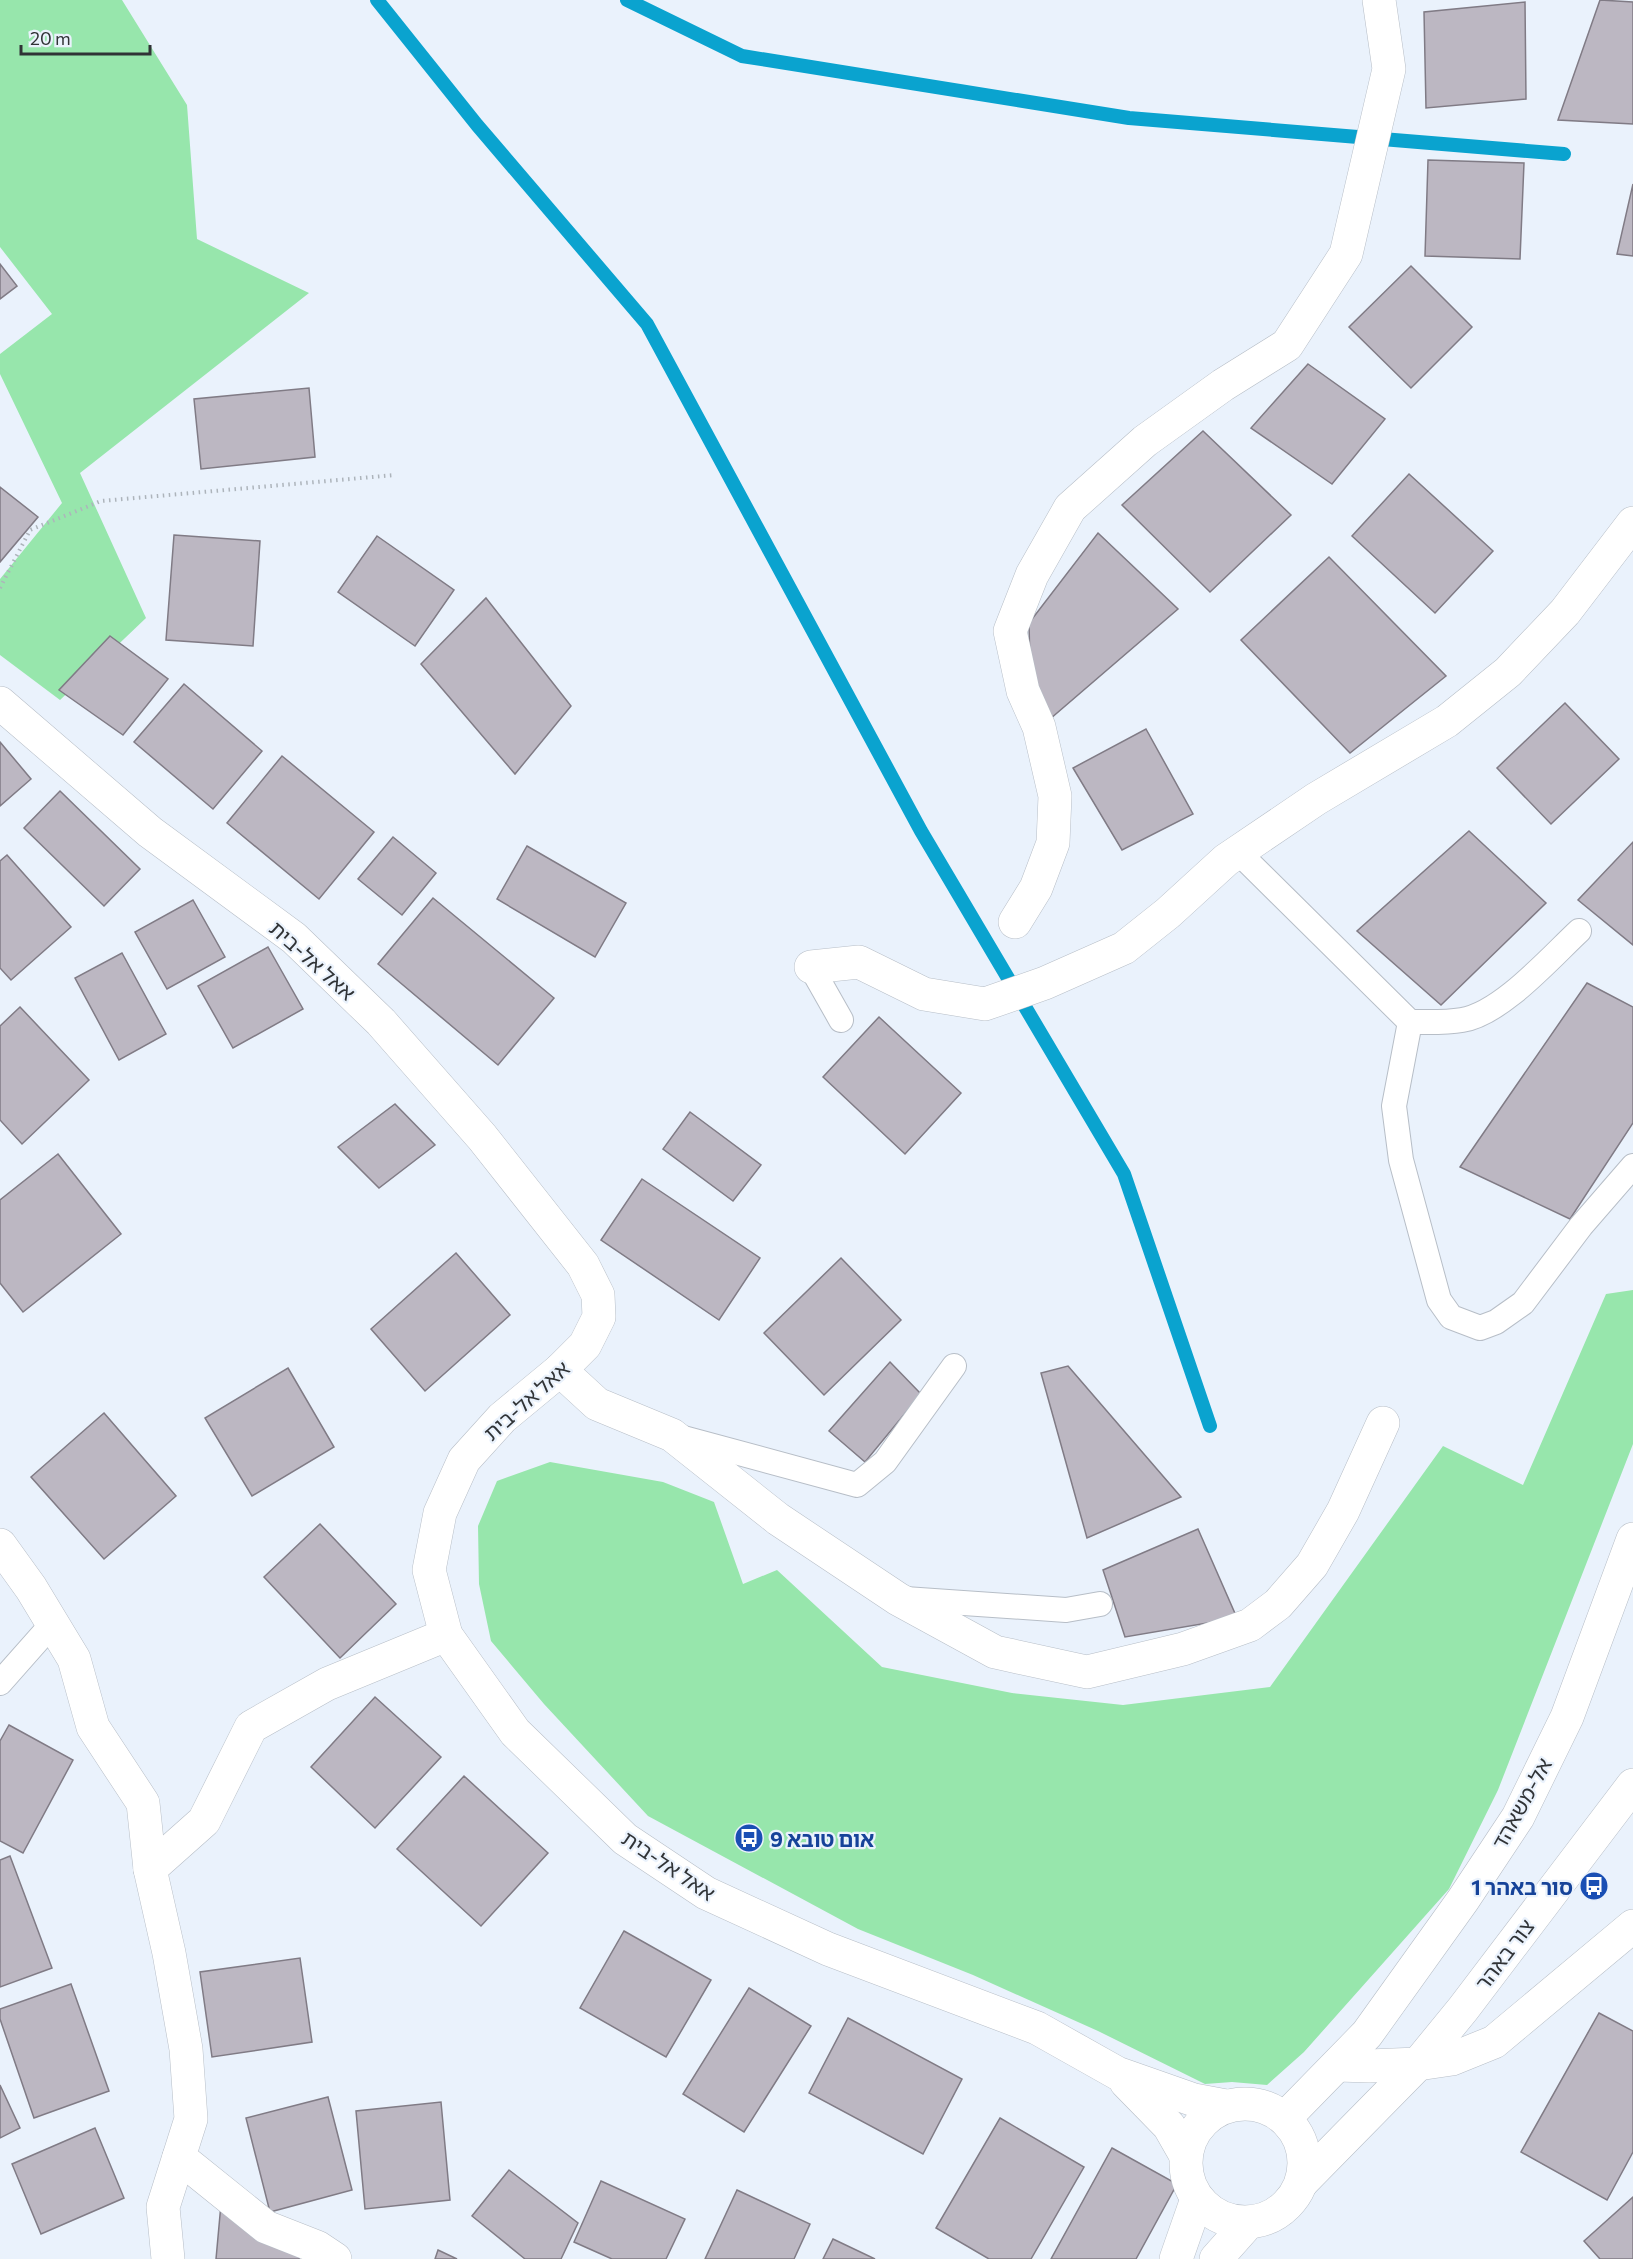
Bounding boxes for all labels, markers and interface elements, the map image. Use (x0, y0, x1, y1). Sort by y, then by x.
scale bar (21, 18, 150, 56)
text: 20 m (30, 27, 71, 49)
street label: אאל אל-בית (265, 915, 361, 1005)
street label: אאל אל-בית (478, 1355, 574, 1445)
street label: אל-משאהד (1486, 1753, 1556, 1853)
bus stop icon: אום טובא 9 (733, 1822, 765, 1854)
street label: אאל אל-בית (618, 1825, 720, 1905)
place label: אום טובא 9 (770, 1826, 874, 1851)
bus stop icon: סור באהר 1 (1578, 1870, 1610, 1902)
place label: סור באהר 1 (1471, 1874, 1573, 1899)
street label: צור באהר (1469, 1914, 1539, 1994)

